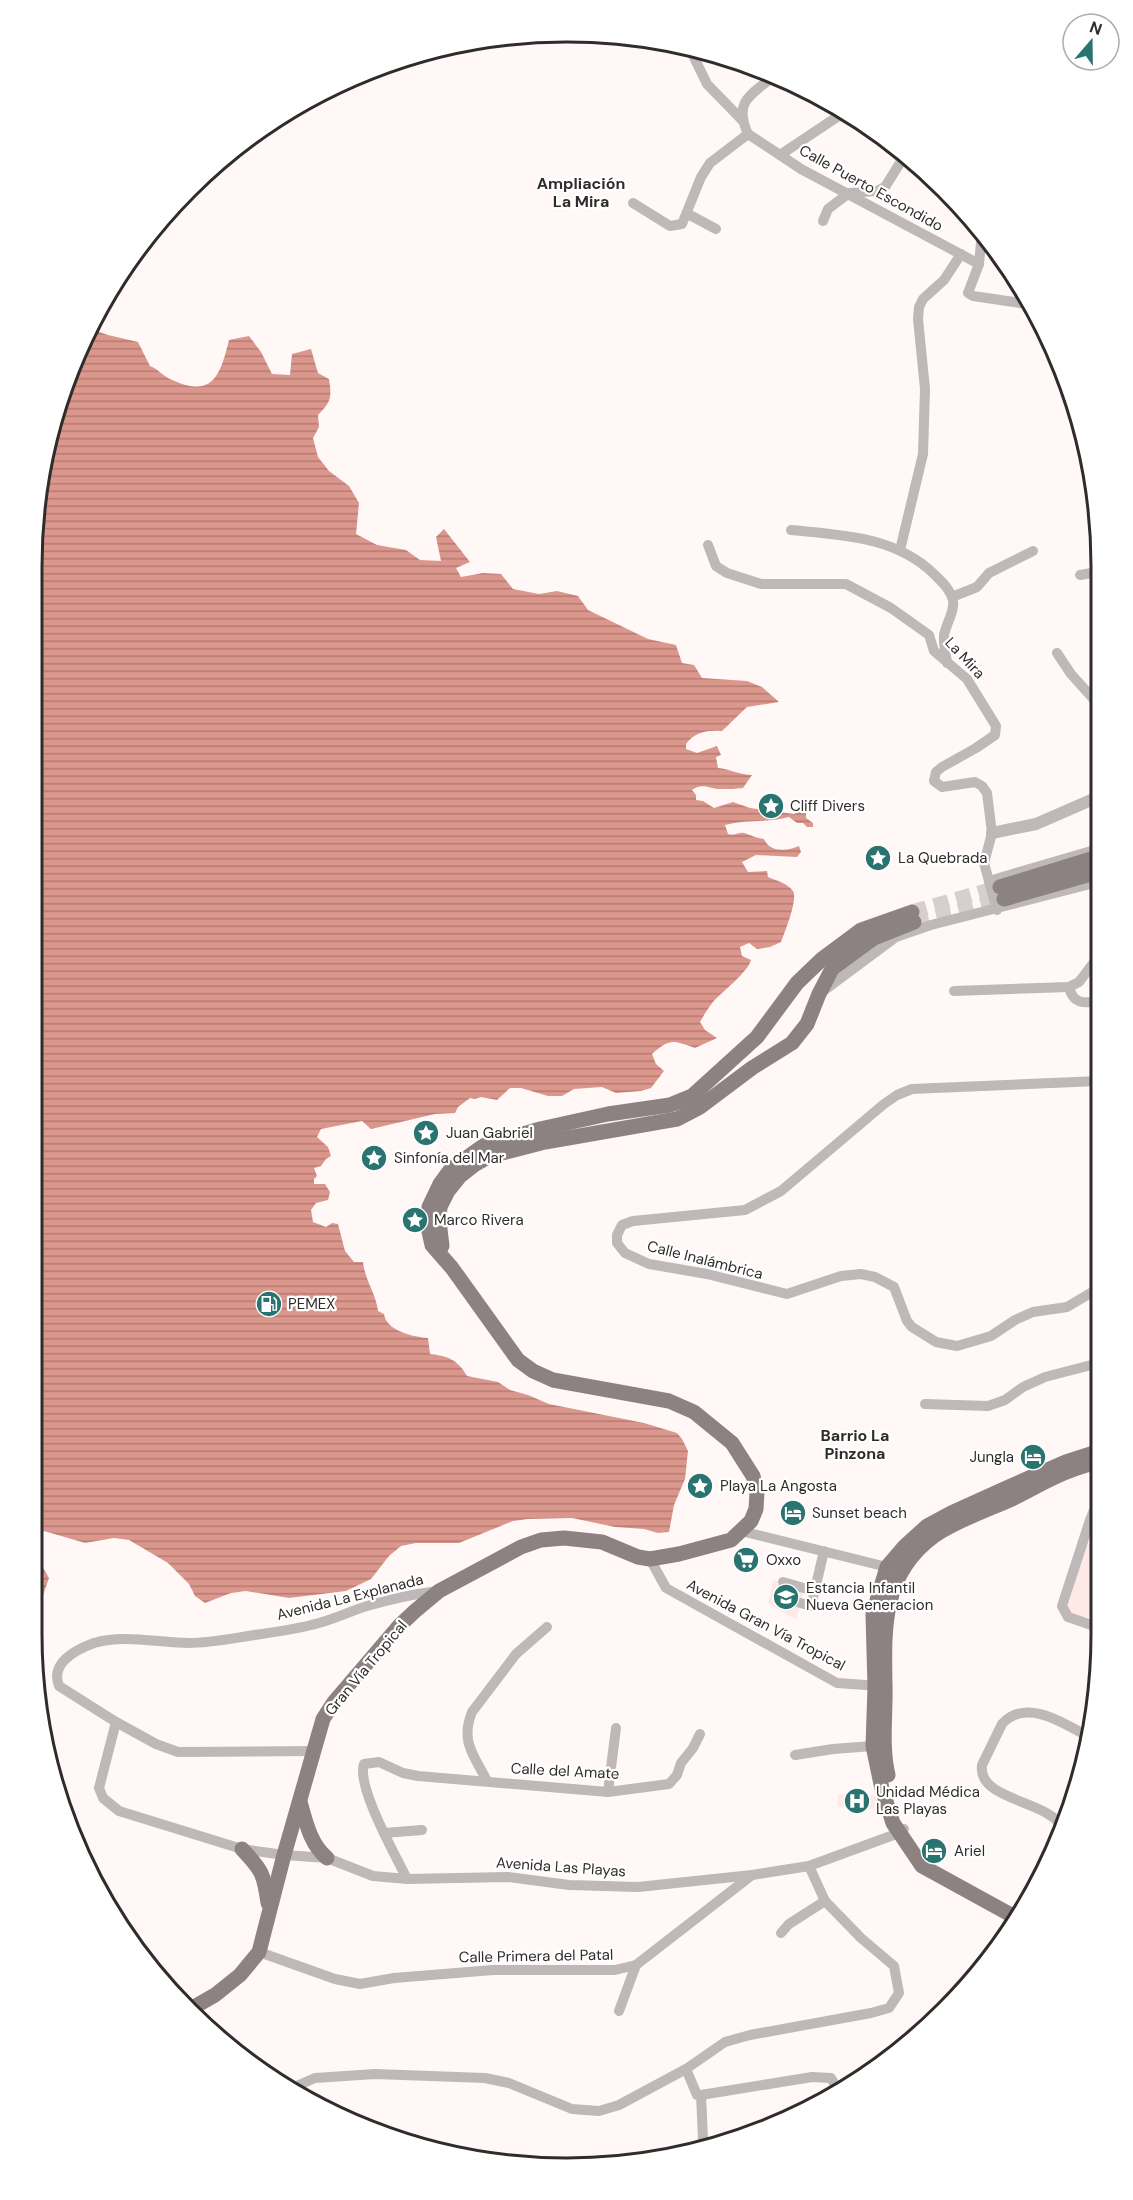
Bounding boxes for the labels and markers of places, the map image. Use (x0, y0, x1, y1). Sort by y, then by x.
place icon: Cliff Divers (756, 791, 786, 821)
place label: Cliff Divers (790, 796, 865, 816)
place icon: La Quebrada (863, 843, 893, 873)
place label: La Quebrada (898, 848, 987, 868)
place icon: Juan Gabriel (411, 1118, 441, 1148)
place label: Juan Gabriel (446, 1123, 533, 1143)
place icon: Sinfonía del Mar (359, 1143, 389, 1173)
place label: Sinfonía del Mar (394, 1148, 505, 1168)
place icon: Marco Rivera (400, 1205, 430, 1235)
place label: Marco Rivera (434, 1210, 524, 1230)
fuel station icon: PEMEX (254, 1289, 284, 1319)
place label: PEMEX (288, 1294, 335, 1314)
hotel icon: Jungla (1018, 1442, 1048, 1472)
place label: Jungla (969, 1447, 1014, 1467)
place icon: Playa La Angosta (685, 1471, 715, 1501)
place label: Playa La Angosta (720, 1476, 837, 1496)
hotel icon: Sunset beach (778, 1498, 808, 1528)
place label: Sunset beach (812, 1503, 907, 1523)
supermarket icon: Oxxo (731, 1545, 761, 1575)
place label: Oxxo (766, 1550, 801, 1570)
place label: Estancia Infantil Nueva Generacion (806, 1578, 933, 1615)
school or university icon: Estancia Infantil Nueva Generacion (771, 1582, 801, 1612)
place label: Unidad Médica Las Playas (876, 1782, 980, 1819)
hospital icon: Unidad Médica Las Playas (842, 1786, 872, 1816)
hotel icon: Ariel (919, 1836, 949, 1866)
place label: Ariel (954, 1841, 985, 1861)

